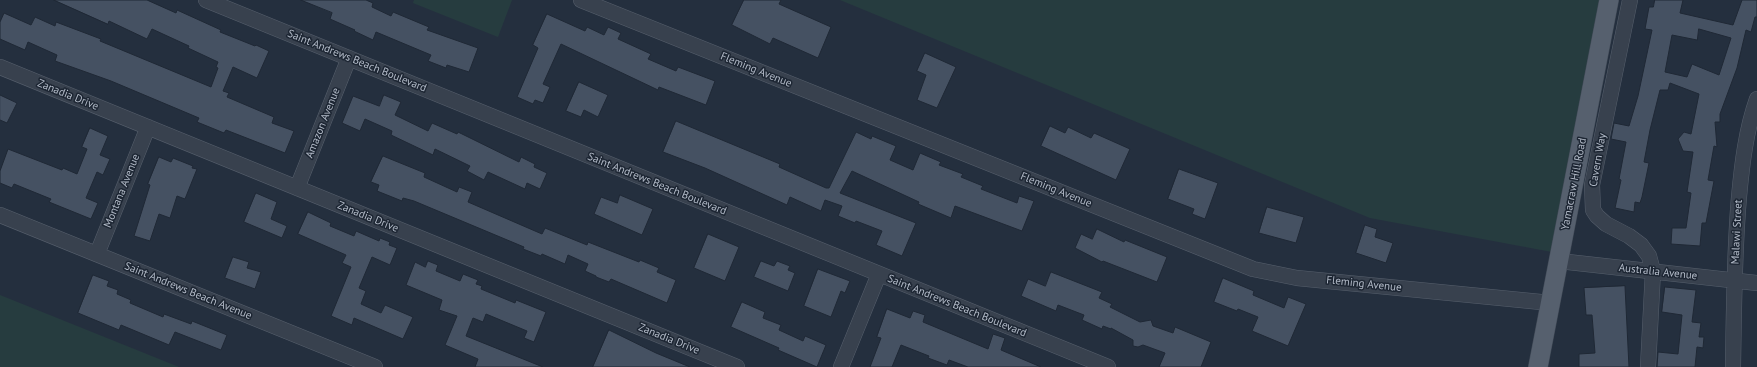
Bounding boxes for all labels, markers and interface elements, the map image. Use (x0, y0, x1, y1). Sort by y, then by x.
street label: Saint Andrews Beach Boulevard (286, 27, 428, 95)
street label: Fleming Avenue (718, 50, 794, 90)
street label: Zanadia Drive (36, 77, 100, 113)
street label: Amazon Avenue (303, 86, 343, 160)
street label: Cavern Way (1587, 132, 1609, 188)
street label: Yamacraw Hill Road (1559, 137, 1589, 231)
street label: Saint Andrews Beach Boulevard (586, 150, 728, 218)
street label: Montana Avenue (101, 152, 143, 230)
street label: Fleming Avenue (1018, 170, 1094, 210)
street label: Zanadia Drive (336, 199, 400, 235)
street label: Malawi Street (1729, 199, 1745, 265)
street label: Saint Andrews Beach Avenue (123, 259, 253, 323)
street label: Australia Avenue (1618, 261, 1698, 283)
street label: Saint Andrews Beach Boulevard (886, 272, 1028, 340)
street label: Fleming Avenue (1326, 273, 1402, 295)
street label: Zanadia Drive (637, 321, 701, 357)

